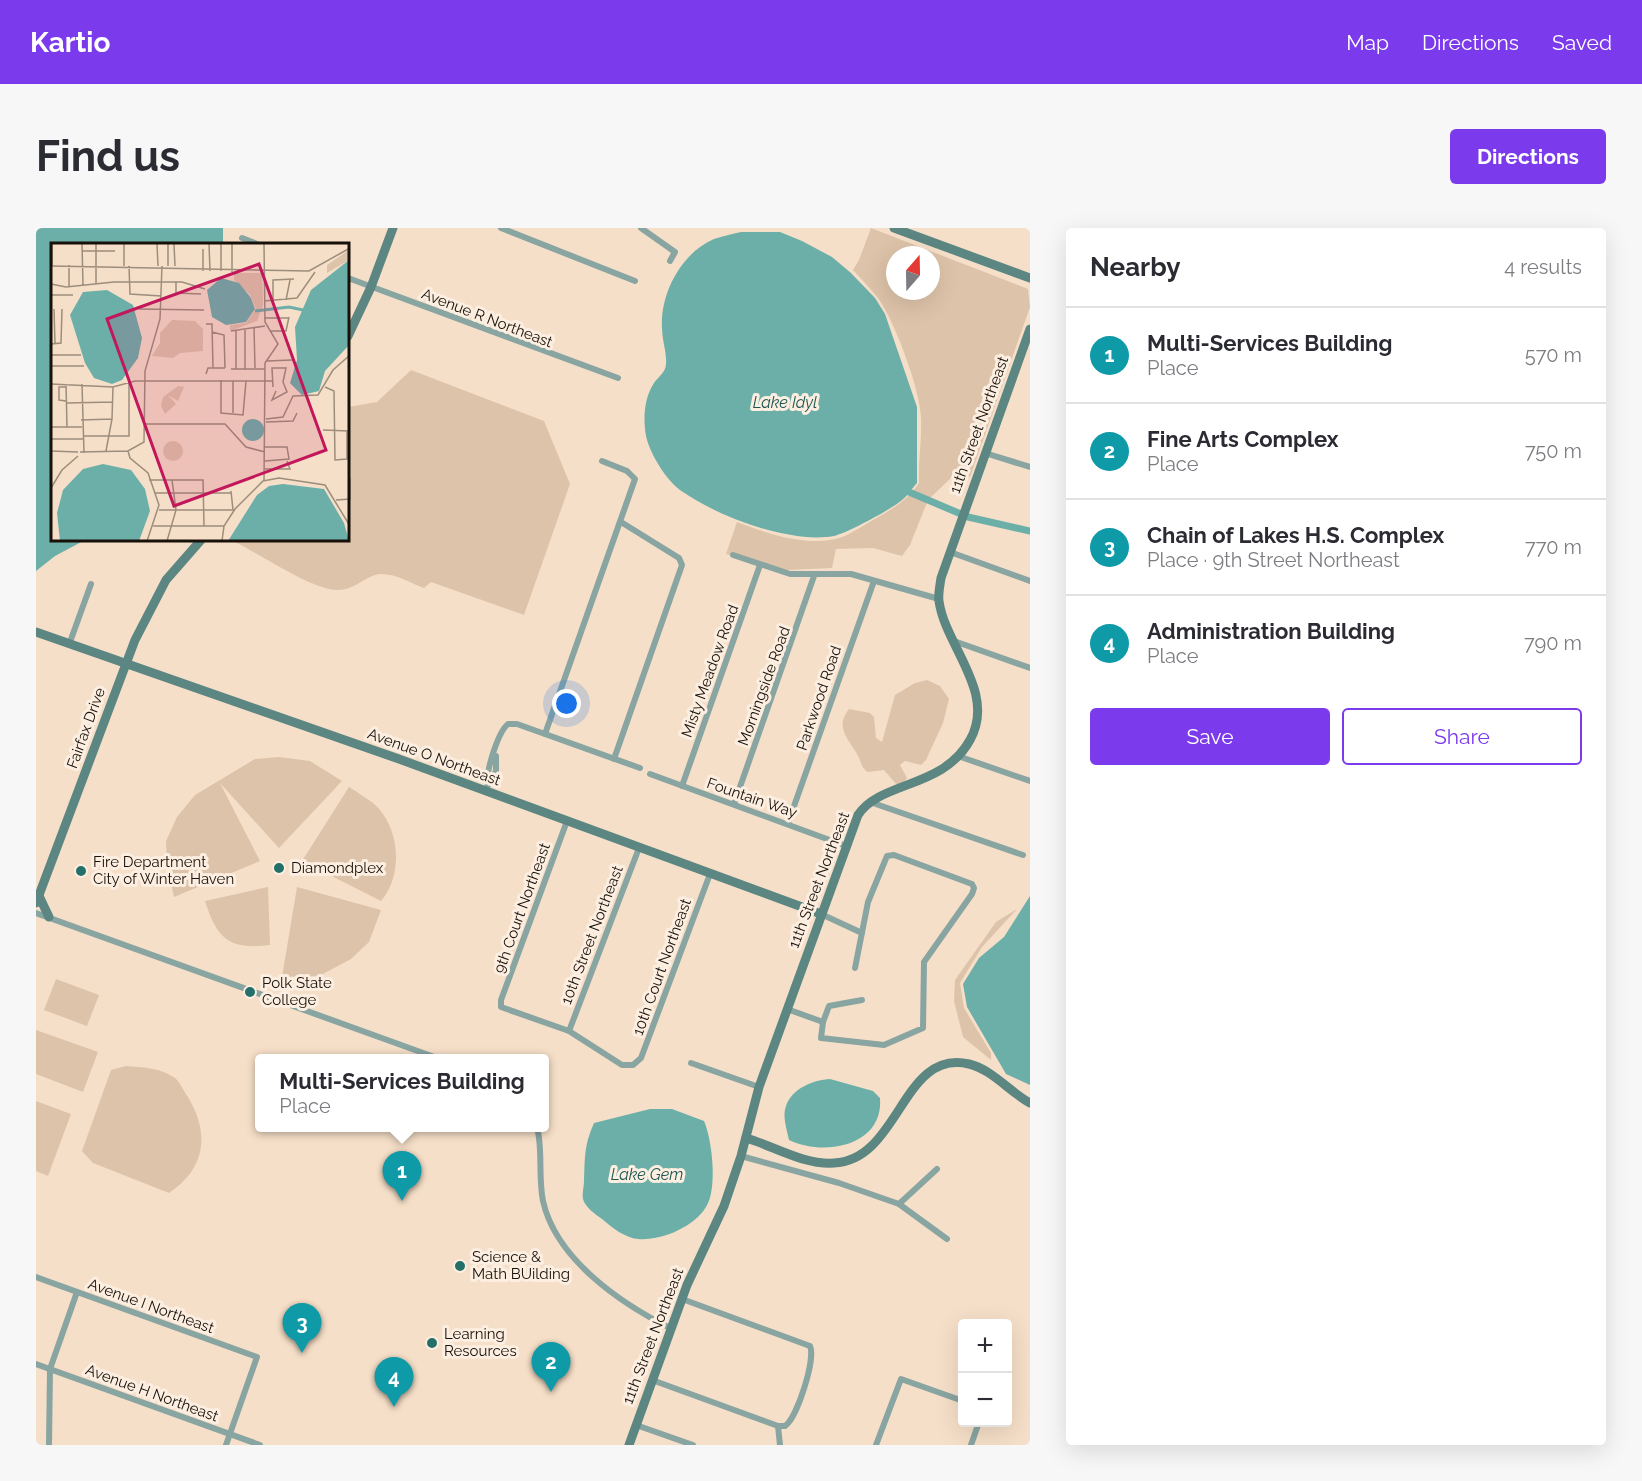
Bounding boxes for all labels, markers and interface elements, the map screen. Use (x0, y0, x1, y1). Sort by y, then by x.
text: Kartio (30, 26, 110, 59)
text: Map (1346, 30, 1389, 55)
text: Directions (1422, 30, 1519, 55)
text: Saved (1552, 30, 1612, 55)
button: Directions (1450, 129, 1606, 184)
text: Find us (36, 132, 180, 181)
inset map (51, 243, 350, 542)
north arrow (886, 246, 940, 300)
text: Nearby (1090, 252, 1180, 282)
text: 4 results (1504, 255, 1582, 279)
street label: Avenue R Northeast (419, 285, 555, 351)
text: Multi-Services Building (1147, 330, 1392, 356)
text: 1 (1105, 343, 1114, 367)
text: 570 m (1525, 343, 1582, 367)
street label: 11th Street Northeast (946, 354, 1012, 496)
text: Place (1147, 356, 1198, 380)
water label: Lake Idyl (753, 393, 817, 412)
text: Fine Arts Complex (1147, 426, 1338, 452)
text: 2 (1104, 439, 1115, 463)
text: 750 m (1525, 439, 1582, 463)
text: Place (1147, 452, 1198, 476)
text: Chain of Lakes H.S. Complex (1147, 522, 1444, 548)
text: 3 (1104, 535, 1115, 559)
text: 770 m (1525, 535, 1582, 559)
text: Place · 9th Street Northeast (1147, 548, 1400, 572)
street label: Misty Meadow Road (678, 602, 742, 740)
text: Administration Building (1147, 618, 1395, 644)
street label: Morningside Road (734, 624, 794, 748)
text: 4 (1104, 631, 1115, 655)
text: 790 m (1524, 631, 1582, 655)
street label: Parkwood Road (793, 643, 845, 753)
text: Place (1147, 644, 1198, 668)
street label: Fairfax Drive (63, 685, 109, 771)
your location (552, 689, 581, 718)
button: Save (1090, 708, 1330, 765)
button: Share (1342, 708, 1582, 765)
street label: Avenue O Northeast (365, 725, 503, 789)
street label: Fountain Way (704, 774, 800, 822)
street label: 11th Street Northeast (785, 809, 853, 951)
street label: 9th Court Northeast (490, 840, 554, 976)
place label: Fire Department City of Winter Haven (93, 853, 234, 888)
place label: Diamondplex (291, 859, 384, 877)
marker: Diamondplex (272, 861, 286, 875)
street label: 10th Street Northeast (557, 863, 627, 1007)
marker: Fire Department City of Winter Haven (74, 864, 88, 878)
street label: 10th Court Northeast (629, 896, 695, 1038)
place label: Polk State College (262, 974, 332, 1009)
marker: Polk State College (243, 985, 257, 999)
popup (255, 1054, 549, 1132)
text: Multi-Services Building (279, 1068, 525, 1094)
text: Place (279, 1094, 331, 1118)
pin: 1 (382, 1152, 422, 1201)
water label: Lake Gem (611, 1165, 683, 1184)
place label: Science & Math BUilding (472, 1248, 570, 1283)
marker: Science & Math BUilding (453, 1259, 467, 1273)
street label: 11th Street Northeast (619, 1265, 687, 1407)
street label: Avenue I Northeast (86, 1275, 216, 1337)
pin: 3 (282, 1304, 322, 1353)
map controls (958, 1319, 1012, 1427)
button: + (958, 1319, 1012, 1373)
place label: Learning Resources (444, 1325, 517, 1360)
marker: Learning Resources (425, 1336, 439, 1350)
pin: 2 (532, 1342, 570, 1392)
pin: 4 (374, 1358, 414, 1407)
street label: Avenue H Northeast (83, 1361, 221, 1425)
button: − (958, 1373, 1012, 1427)

